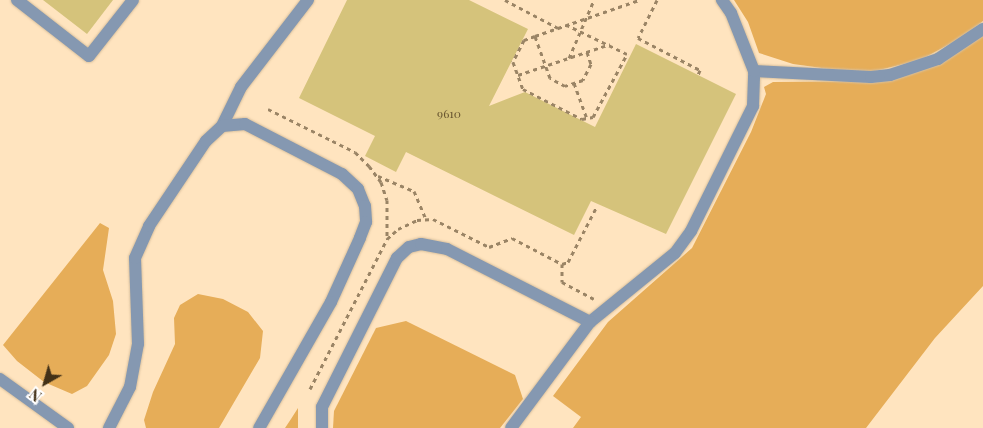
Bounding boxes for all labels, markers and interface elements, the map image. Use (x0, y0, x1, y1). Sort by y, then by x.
house number: 9610 (437, 107, 461, 121)
north arrow (20, 358, 70, 408)
text: N (26, 385, 45, 406)

